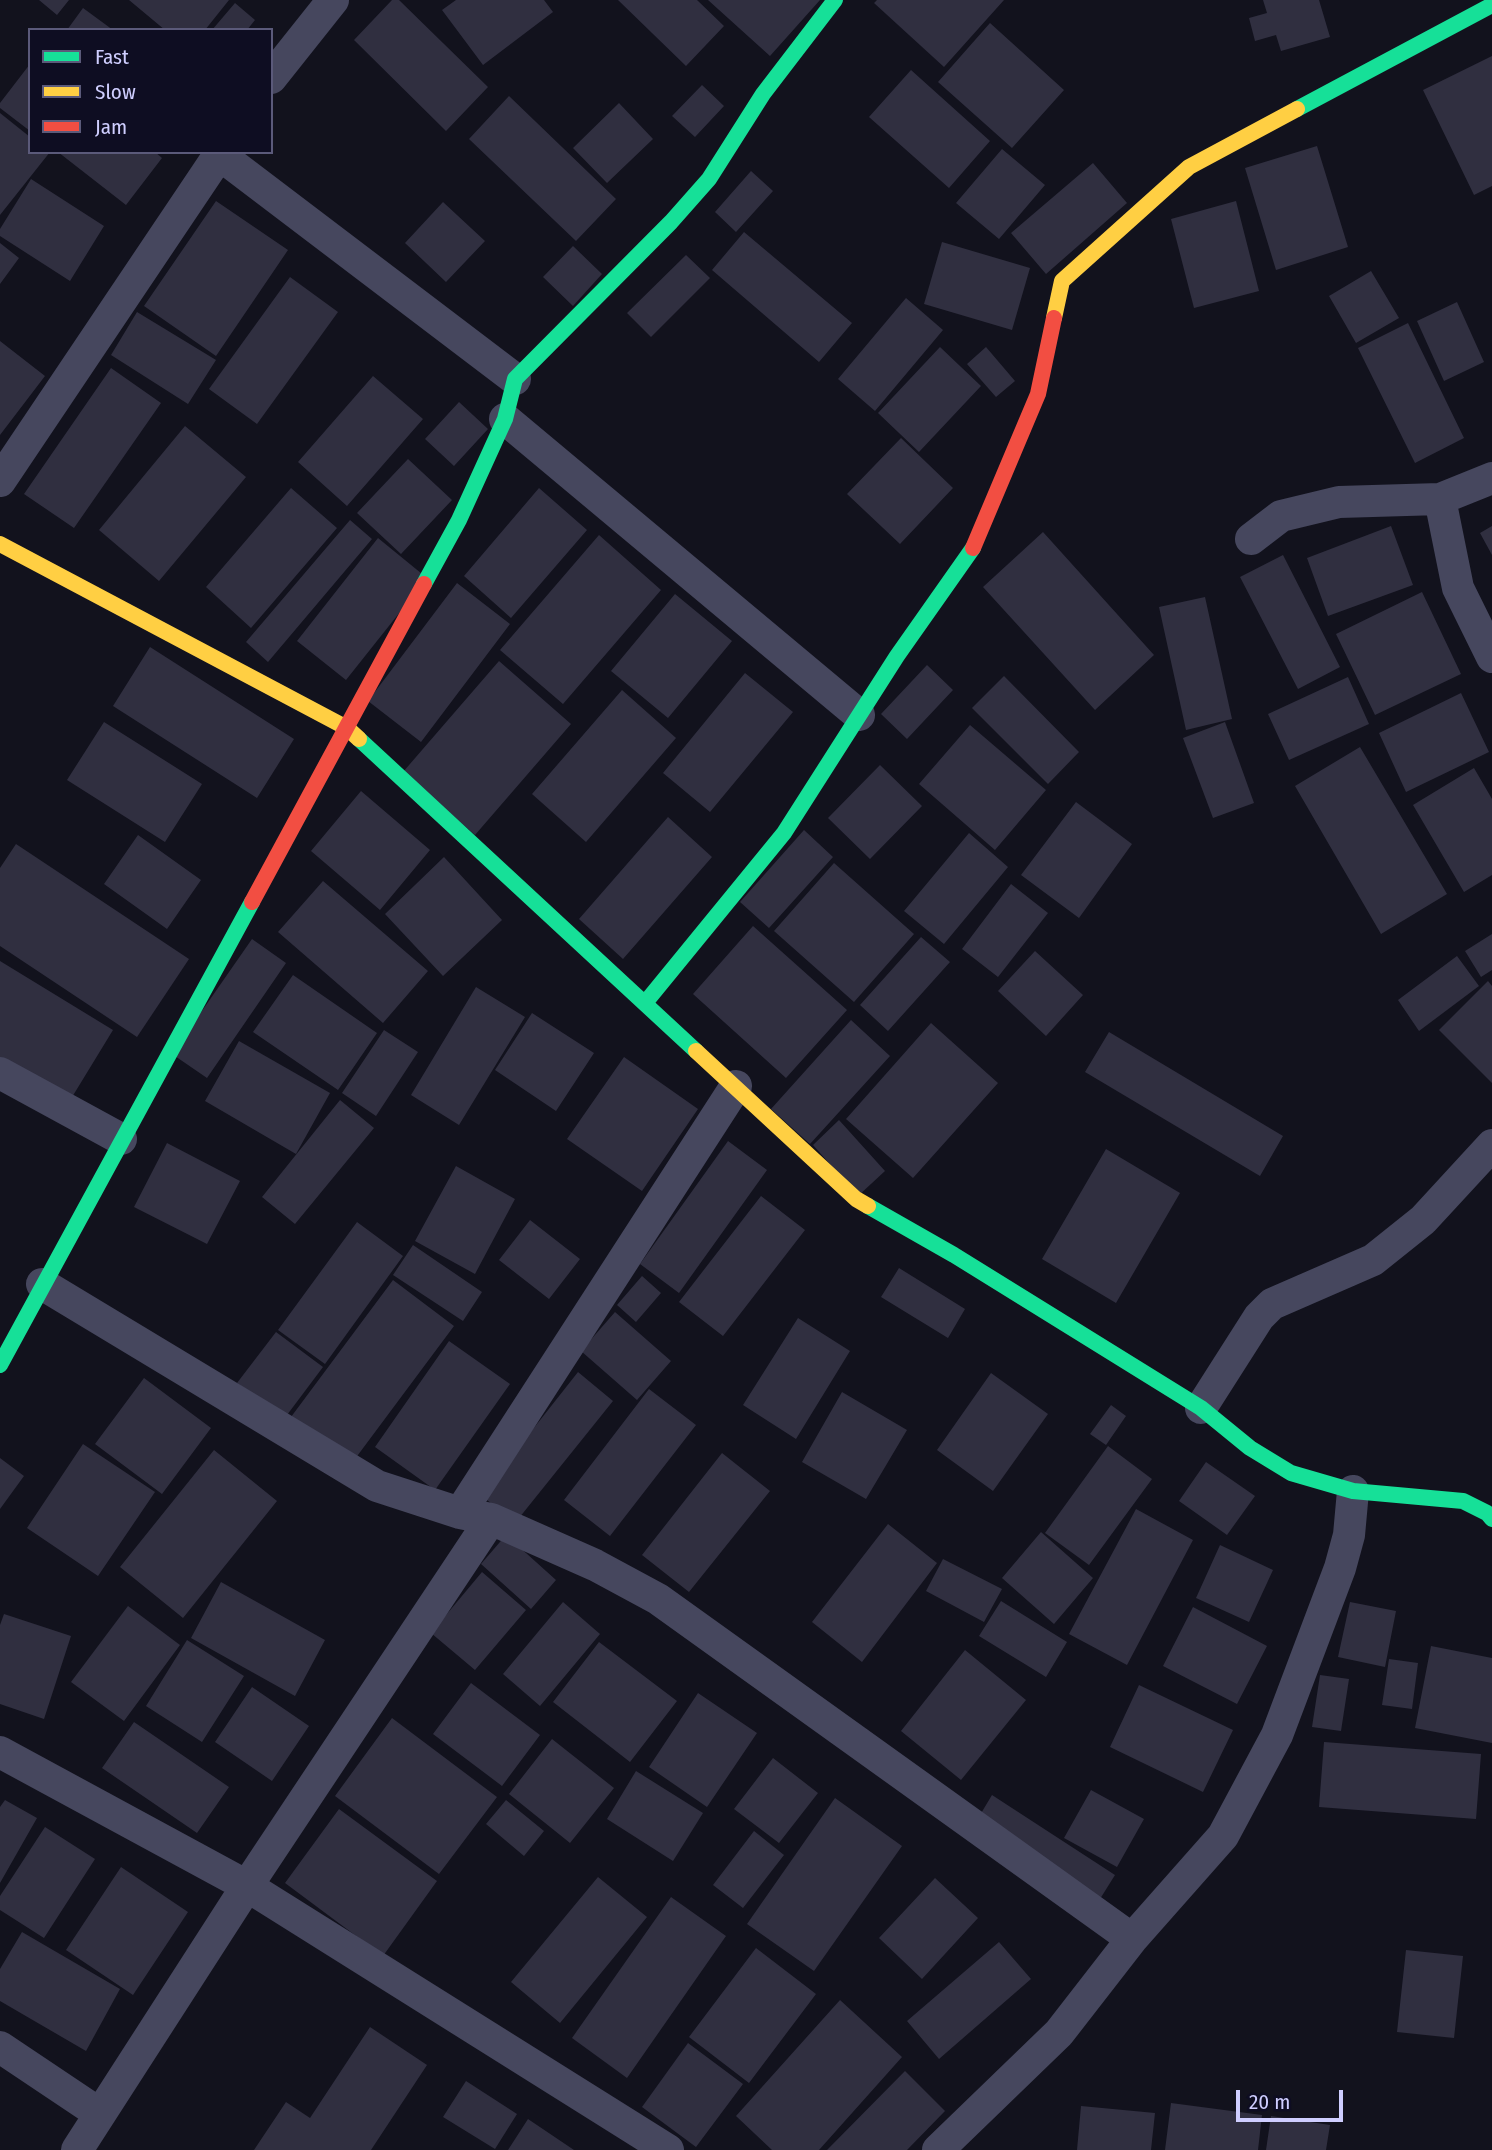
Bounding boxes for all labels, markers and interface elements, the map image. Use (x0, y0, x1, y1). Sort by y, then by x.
legend (28, 28, 273, 154)
text: Fast (95, 44, 129, 70)
text: Slow (95, 79, 136, 105)
text: Jam (95, 114, 127, 140)
scale bar (1240, 2076, 1347, 2120)
text: 20 m (1249, 2089, 1290, 2115)

